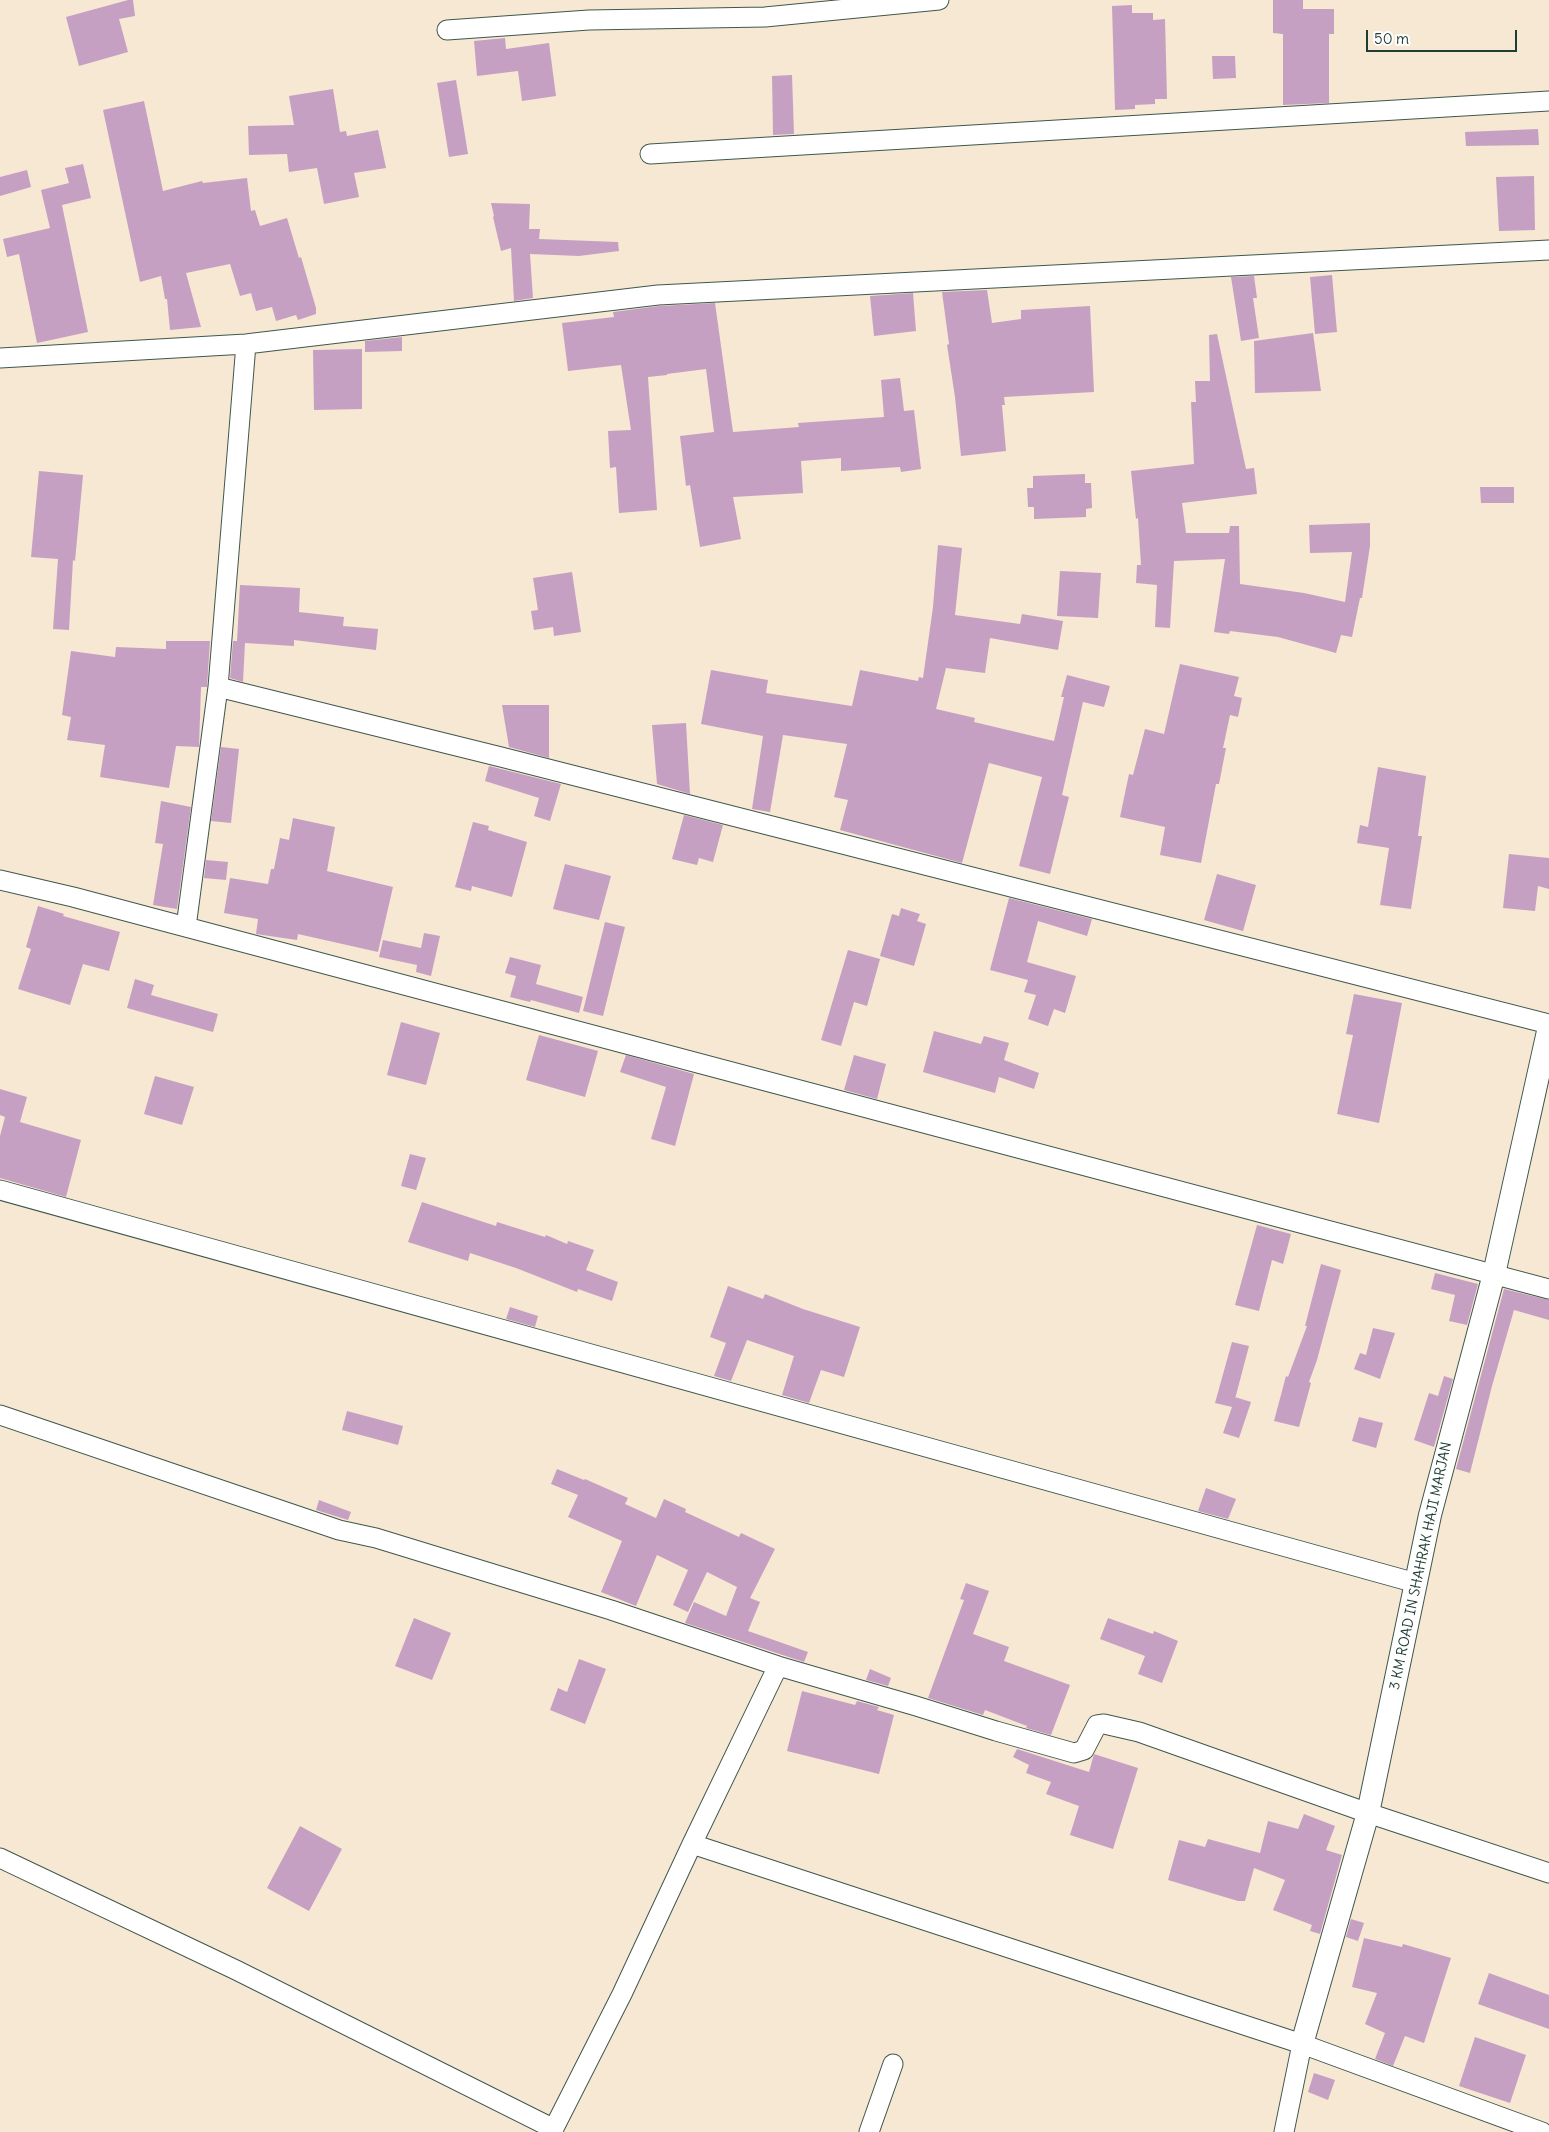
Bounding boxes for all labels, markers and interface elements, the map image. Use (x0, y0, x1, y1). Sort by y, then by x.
scale bar (1369, 20, 1520, 52)
text: 50 m (1374, 29, 1409, 48)
street label: 3 KM ROAD IN SHAHRAK HAJI MARJAN (1386, 1440, 1456, 1692)

